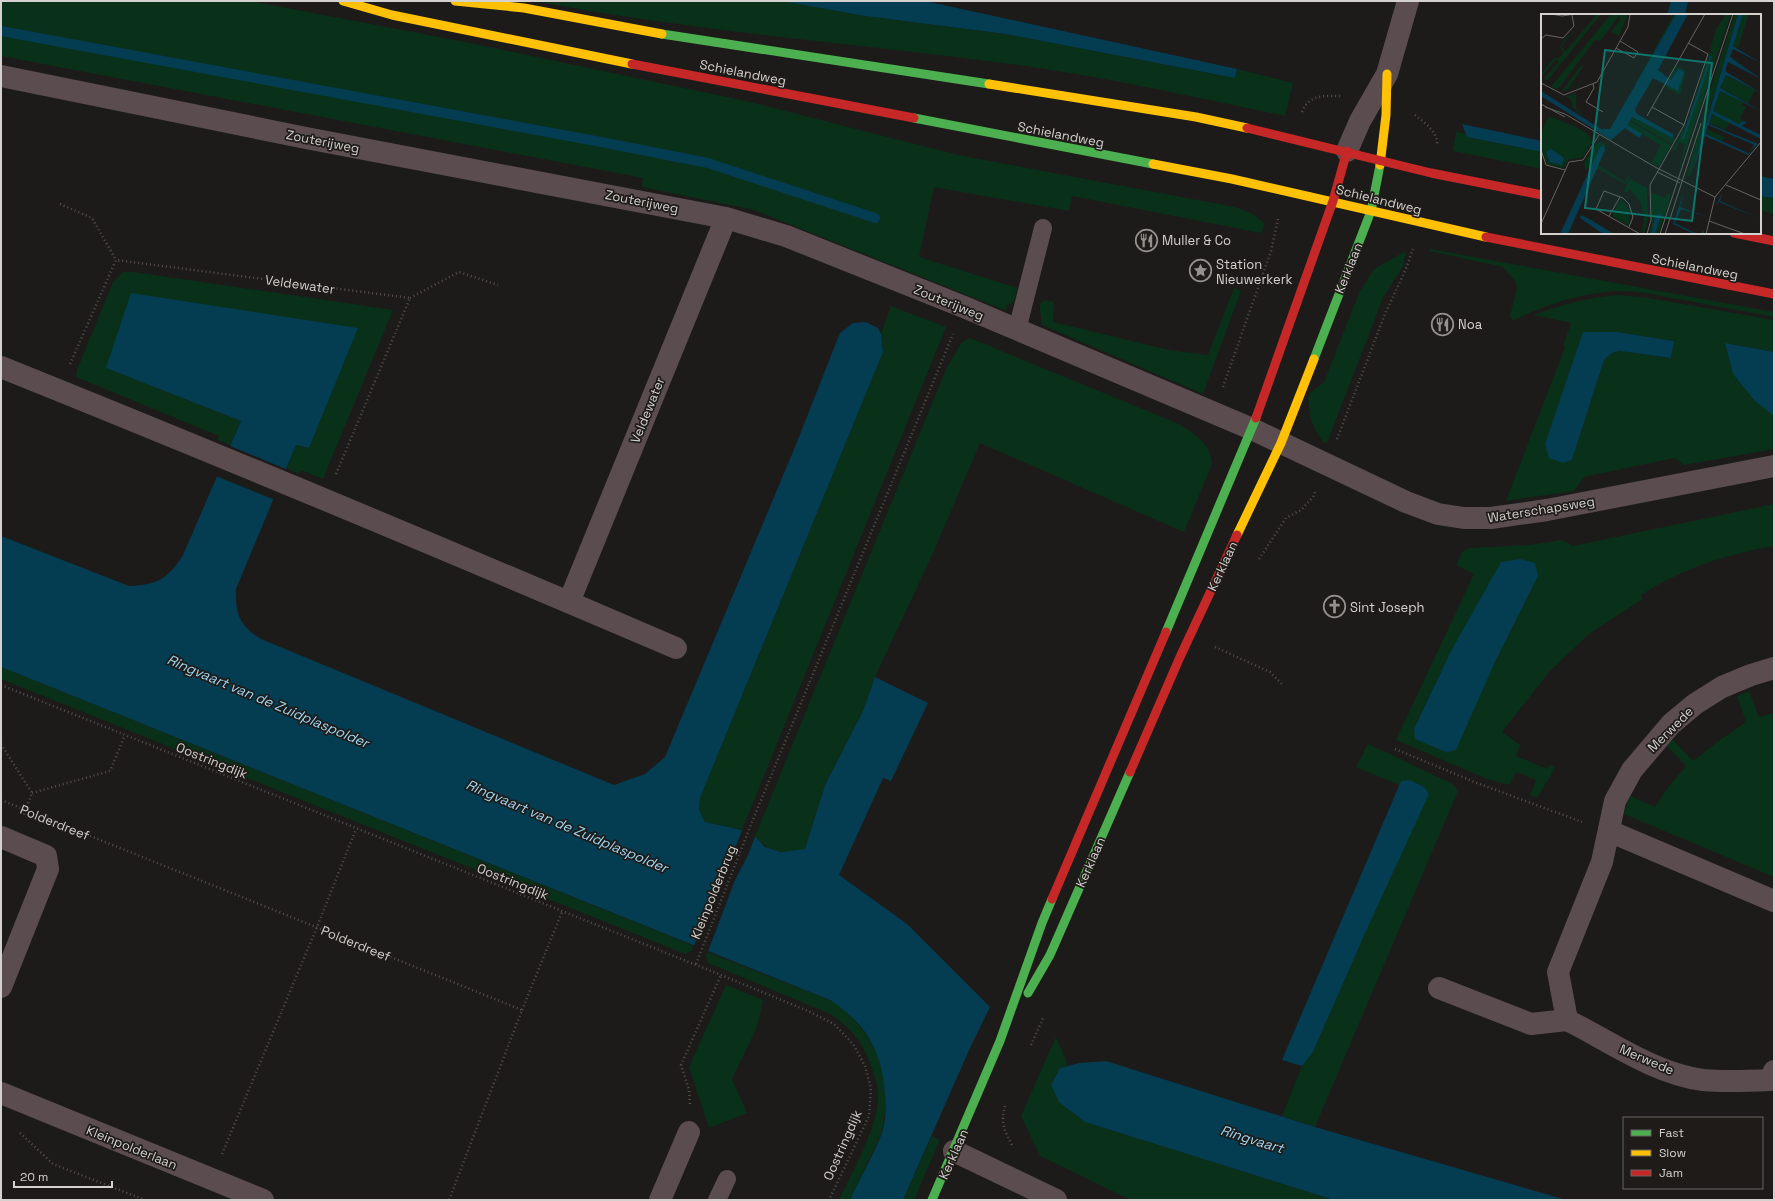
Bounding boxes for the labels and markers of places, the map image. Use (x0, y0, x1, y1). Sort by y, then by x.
restaurant icon: Muller & Co (1133, 227, 1159, 253)
place label: Muller & Co (1162, 232, 1231, 249)
place label: Station Nieuwerkerk (1216, 256, 1293, 288)
place icon: Station Nieuwerkerk (1188, 258, 1214, 284)
restaurant icon: Noa (1429, 311, 1455, 337)
place label: Noa (1458, 316, 1483, 333)
church icon: Sint Joseph (1322, 594, 1348, 620)
place label: Sint Joseph (1350, 599, 1425, 616)

